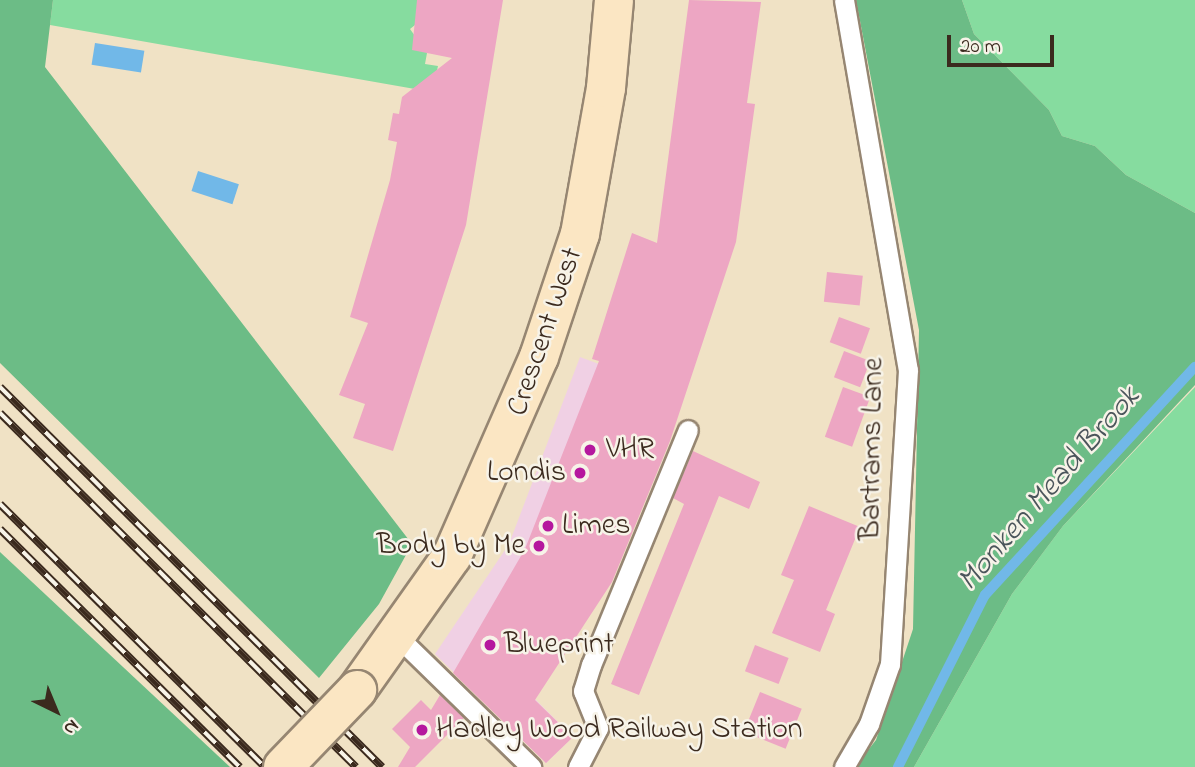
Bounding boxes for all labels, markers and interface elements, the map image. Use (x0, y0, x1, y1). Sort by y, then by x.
scale bar (950, 21, 1057, 65)
text: 20 m (960, 32, 1001, 62)
street label: Crescent West (500, 243, 592, 421)
street label: Bartrams Lane (853, 357, 893, 541)
water label: Monken Mead Brook (951, 380, 1149, 600)
place label: VHR (606, 432, 654, 468)
marker: VHR (580, 440, 600, 460)
place label: Londis (487, 455, 566, 491)
marker: Londis (572, 465, 588, 481)
place label: Limes (562, 508, 630, 544)
marker: Limes (540, 518, 556, 534)
place label: Body by Me (377, 528, 525, 564)
marker: Body by Me (531, 538, 547, 554)
place label: Blueprint (504, 627, 614, 663)
marker: Blueprint (482, 637, 498, 653)
north arrow (21, 676, 91, 746)
text: N (57, 712, 85, 741)
place label: Hadley Wood Railway Station (436, 712, 803, 748)
marker: Hadley Wood Railway Station (414, 722, 430, 738)

